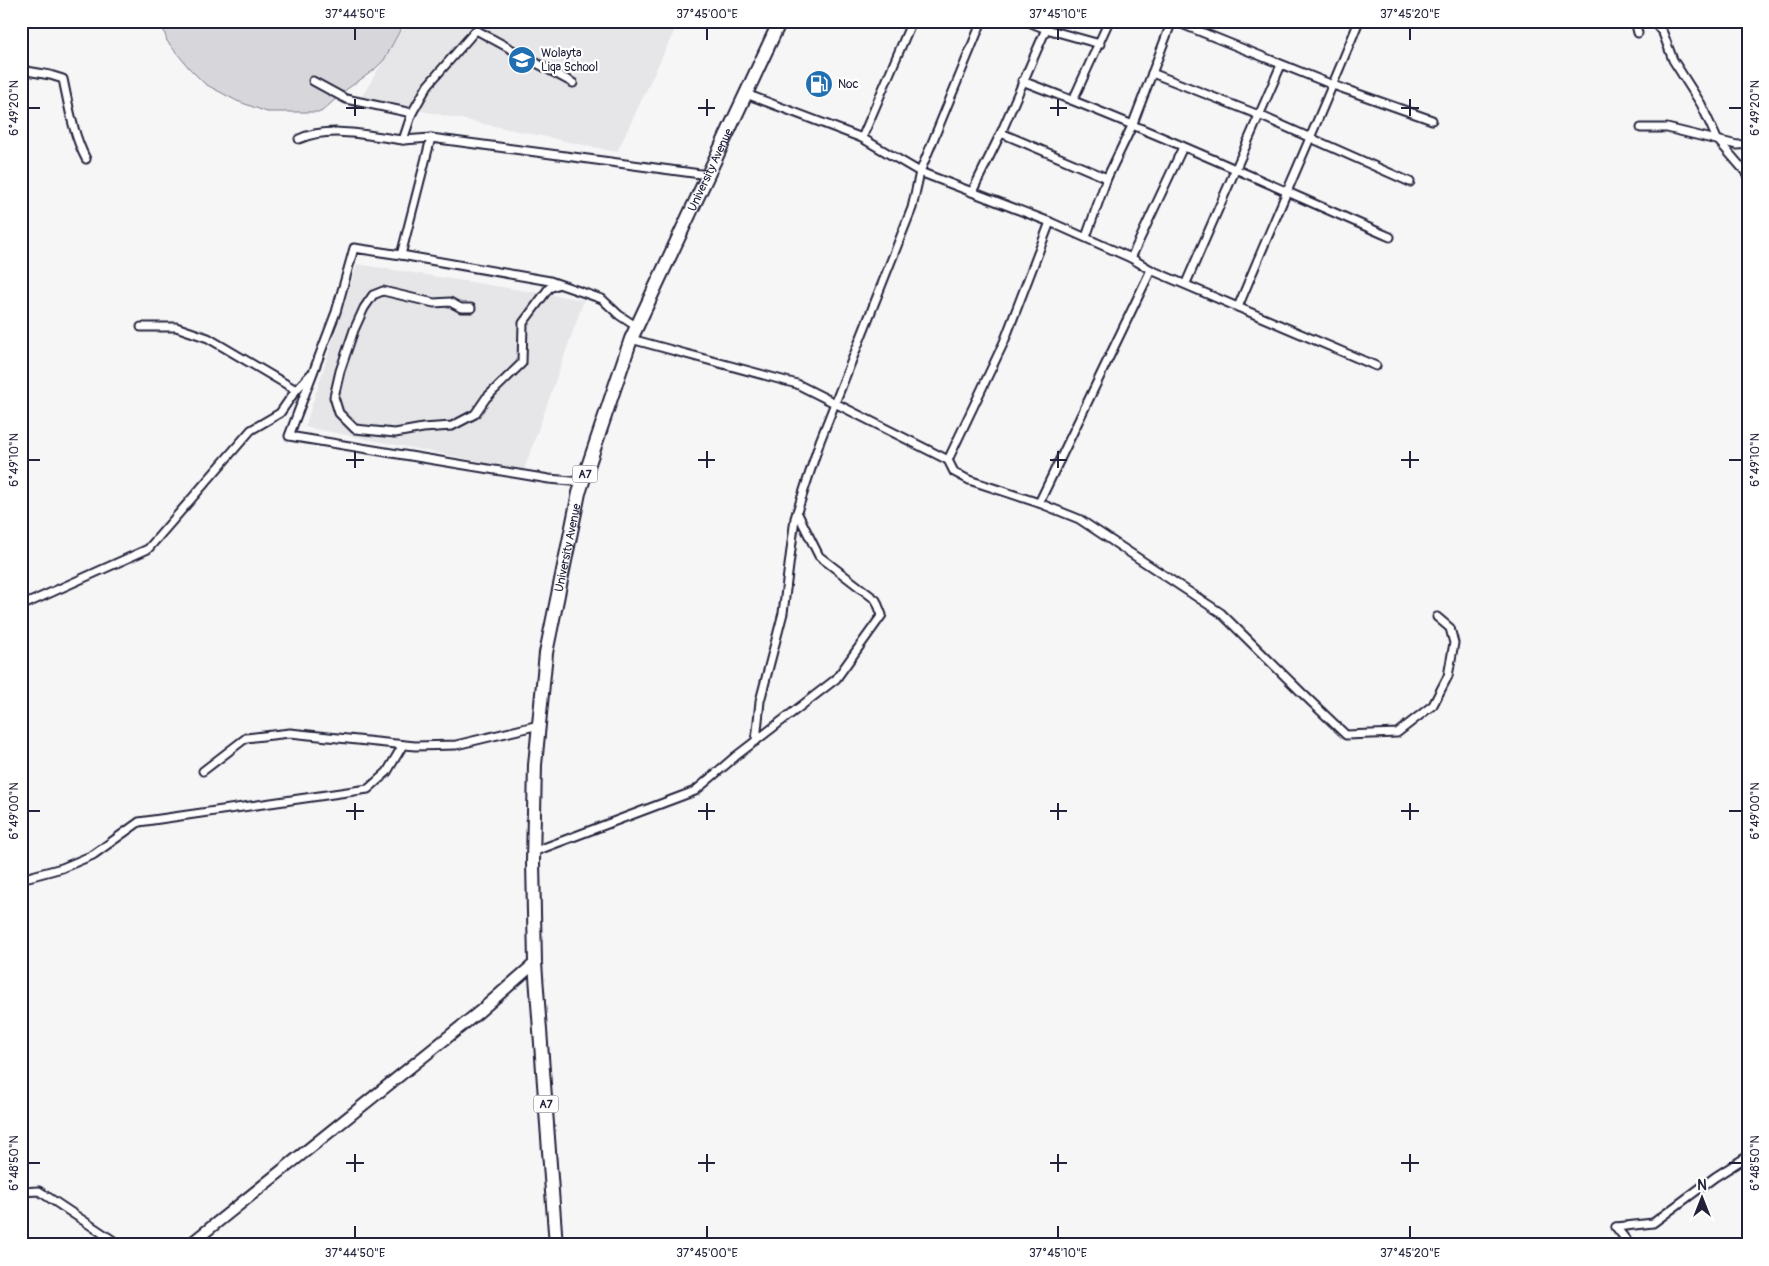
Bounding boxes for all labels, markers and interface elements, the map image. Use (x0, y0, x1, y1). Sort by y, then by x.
text: 37°44'50"E (325, 7, 385, 22)
text: 37°45'00"E (676, 7, 738, 22)
text: 37°45'10"E (1029, 7, 1087, 22)
text: 37°45'20"E (1380, 7, 1440, 22)
school or university icon: Wolayta Liqa School (507, 45, 537, 75)
place label: Wolayta Liqa School (541, 46, 598, 75)
fuel station icon: Noc (804, 69, 834, 99)
place label: Noc (838, 77, 859, 92)
text: 6°49'20"N (7, 80, 22, 136)
text: 6°49'20"N (1748, 80, 1763, 136)
street label: University Avenue (685, 126, 737, 214)
text: 6°49'10"N (7, 433, 22, 487)
text: 6°49'10"N (1748, 433, 1763, 487)
road number: A7 (572, 466, 598, 482)
street label: University Avenue (552, 502, 585, 593)
text: 6°49'00"N (7, 782, 22, 840)
text: 6°49'00"N (1748, 782, 1763, 840)
road number: A7 (534, 1096, 558, 1112)
text: 6°48'50"N (7, 1135, 22, 1191)
text: 6°48'50"N (1748, 1135, 1763, 1191)
north arrow (1676, 1174, 1726, 1224)
text: N (1697, 1177, 1707, 1194)
text: 37°44'50"E (325, 1246, 385, 1261)
text: 37°45'00"E (676, 1246, 738, 1261)
text: 37°45'10"E (1029, 1246, 1087, 1261)
text: 37°45'20"E (1380, 1246, 1440, 1261)

